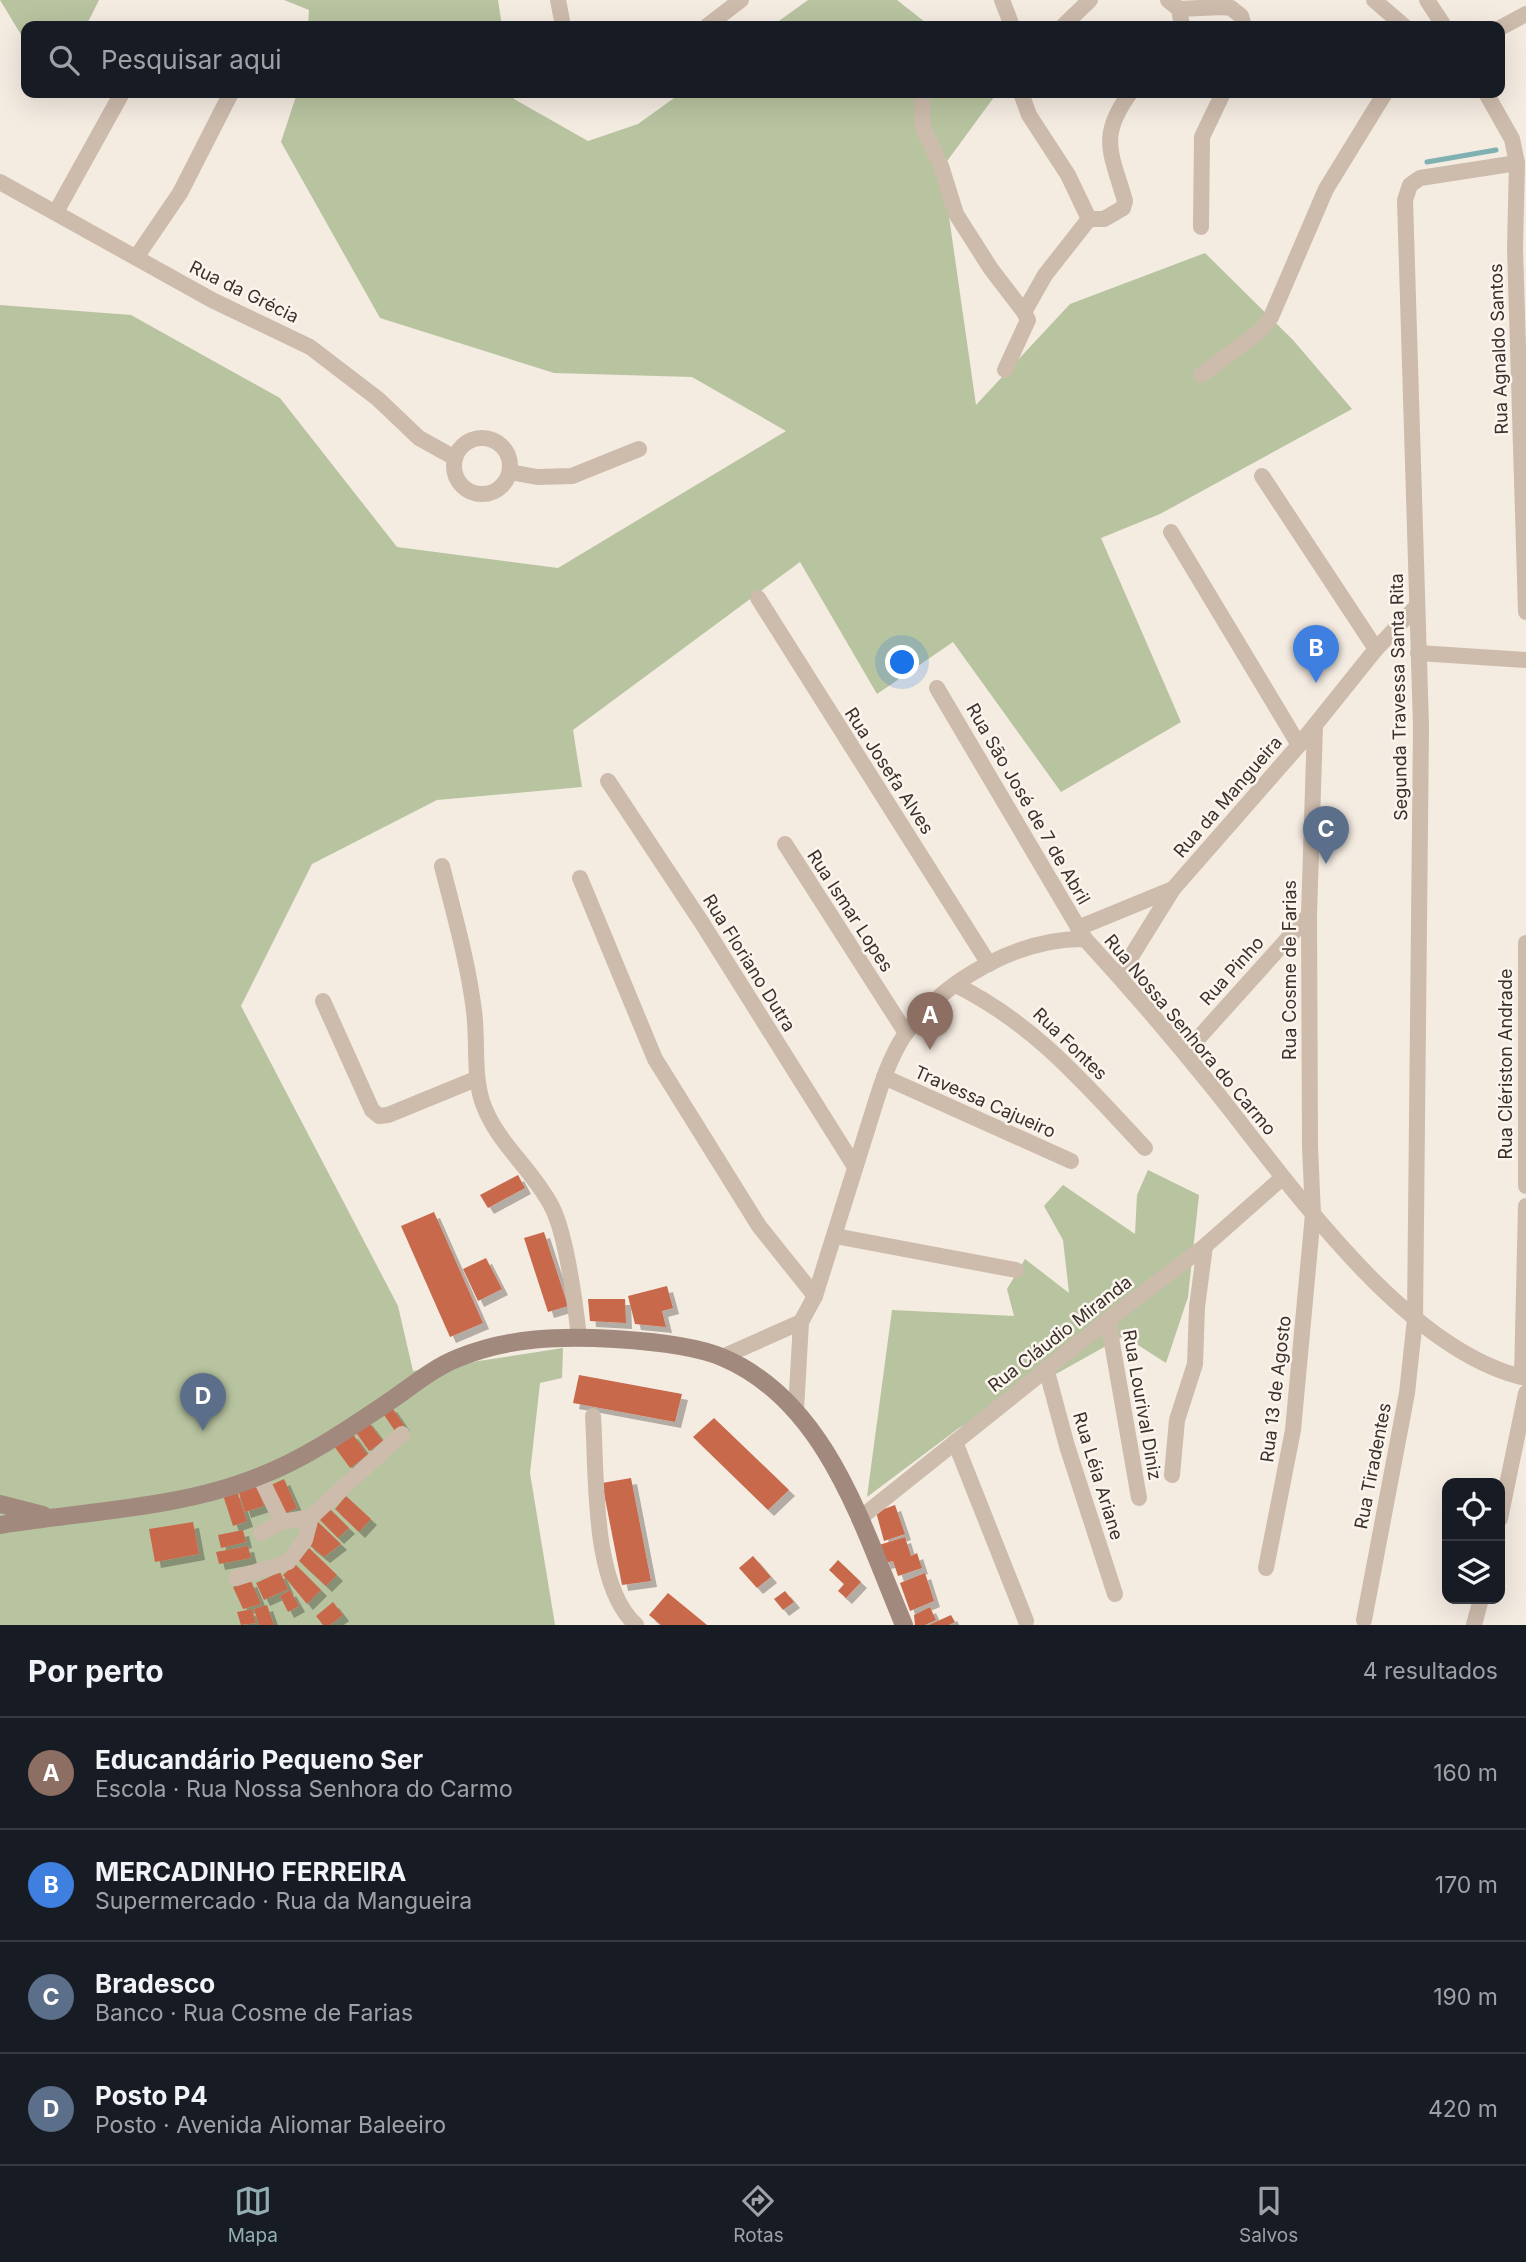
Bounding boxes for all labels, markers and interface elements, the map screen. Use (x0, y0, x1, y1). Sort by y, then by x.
search box (21, 21, 1505, 98)
icon: search (45, 41, 83, 79)
text: Pesquisar aqui (101, 44, 282, 75)
street label: Rua da Grécia (186, 256, 302, 327)
street label: Rua Agnaldo Santos (1485, 263, 1512, 435)
street label: Segunda Travessa Santa Rita (1386, 573, 1411, 821)
pin: B (1293, 625, 1339, 683)
your location (885, 645, 919, 679)
street label: Rua São José de 7 de Abril (962, 699, 1095, 908)
street label: Rua Josefa Alves (841, 704, 938, 838)
street label: Rua da Mangueira (1169, 732, 1286, 862)
pin: C (1303, 806, 1349, 864)
street label: Rua Ismar Lopes (803, 846, 898, 976)
street label: Rua Cosme de Farias (1279, 880, 1300, 1060)
street label: Rua Floriano Dutra (699, 890, 800, 1035)
street label: Rua Nossa Senhora do Carmo (1100, 930, 1281, 1139)
street label: Rua Pinho (1195, 932, 1268, 1009)
street label: Rua Clériston Andrade (1495, 969, 1516, 1160)
pin: A (907, 992, 953, 1050)
street label: Rua Fontes (1029, 1003, 1112, 1084)
street label: Travessa Cajueiro (911, 1061, 1059, 1142)
street label: Rua Cláudio Miranda (984, 1271, 1136, 1396)
street label: Rua 13 de Agosto (1256, 1314, 1295, 1464)
street label: Rua Lourival Diniz (1119, 1328, 1166, 1482)
pin: D (180, 1373, 226, 1431)
street label: Rua Tiradentes (1350, 1401, 1395, 1531)
street label: Rua Léia Ariane (1069, 1409, 1128, 1542)
map controls (1442, 1478, 1505, 1604)
button: locate (1442, 1478, 1505, 1541)
button: layers (1442, 1541, 1505, 1604)
text: Por perto (28, 1653, 164, 1689)
text: 4 resultados (1363, 1657, 1498, 1685)
text: Educandário Pequeno Ser (95, 1744, 423, 1775)
text: A (42, 1759, 60, 1787)
text: 160 m (1433, 1759, 1498, 1787)
text: Escola · Rua Nossa Senhora do Carmo (95, 1775, 513, 1803)
text: MERCADINHO FERREIRA (95, 1856, 406, 1887)
text: B (43, 1871, 59, 1899)
text: 170 m (1435, 1871, 1498, 1899)
text: Supermercado · Rua da Mangueira (95, 1887, 472, 1915)
text: Bradesco (95, 1968, 215, 1999)
text: C (42, 1983, 60, 2011)
text: 190 m (1433, 1983, 1498, 2011)
text: Banco · Rua Cosme de Farias (95, 1999, 413, 2027)
text: Posto P4 (95, 2080, 208, 2111)
text: D (43, 2095, 59, 2123)
text: 420 m (1428, 2095, 1498, 2123)
text: Posto · Avenida Aliomar Baleeiro (95, 2111, 446, 2139)
tab: Mapa (228, 2182, 278, 2247)
tab: Rotas (733, 2182, 784, 2247)
tab: Salvos (1239, 2182, 1298, 2247)

